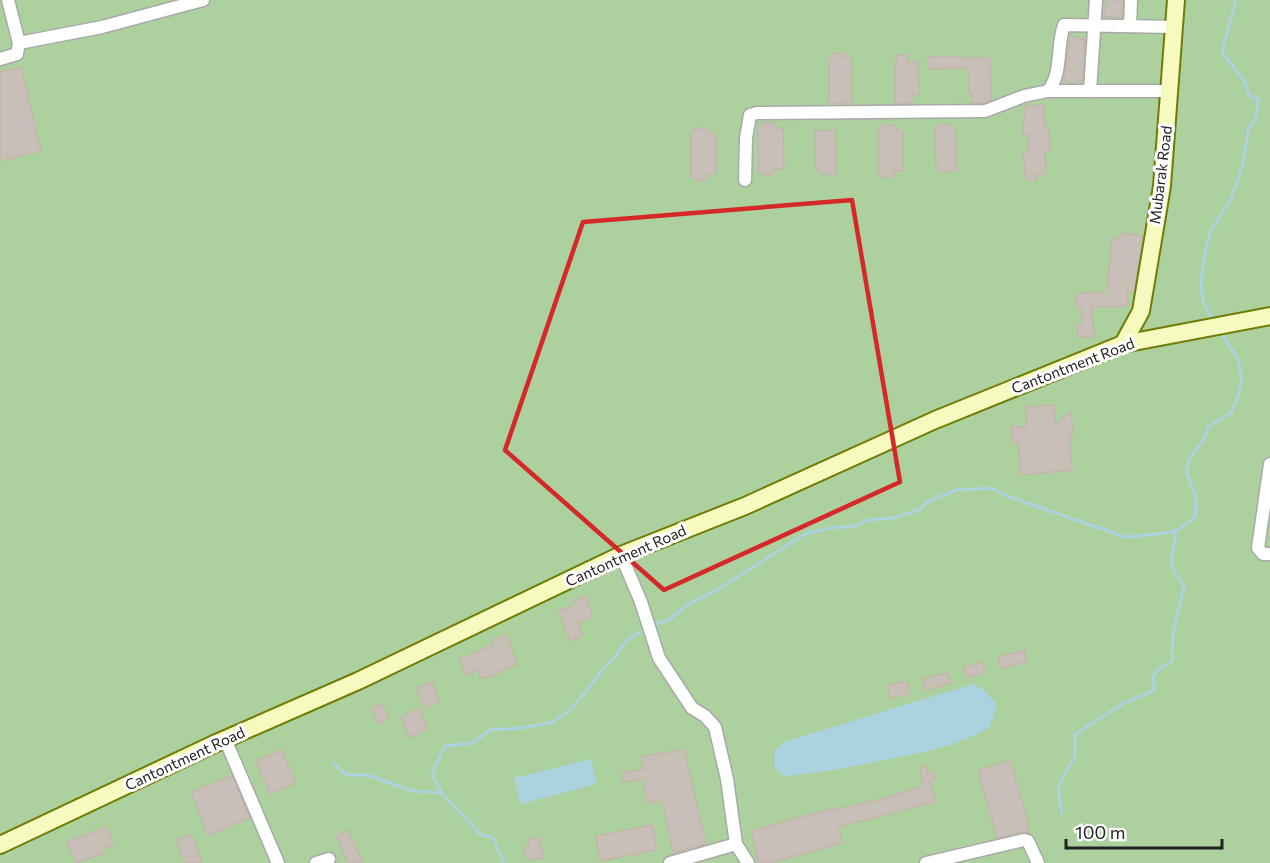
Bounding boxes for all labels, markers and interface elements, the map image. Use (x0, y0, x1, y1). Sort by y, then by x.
street label: Mubarak Road (1145, 125, 1175, 225)
street label: Cantontment Road (1009, 333, 1137, 397)
street label: Cantontment Road (563, 520, 689, 590)
street label: Cantontment Road (122, 722, 247, 794)
scale bar (1066, 812, 1222, 850)
text: 100 m (1075, 821, 1125, 843)

